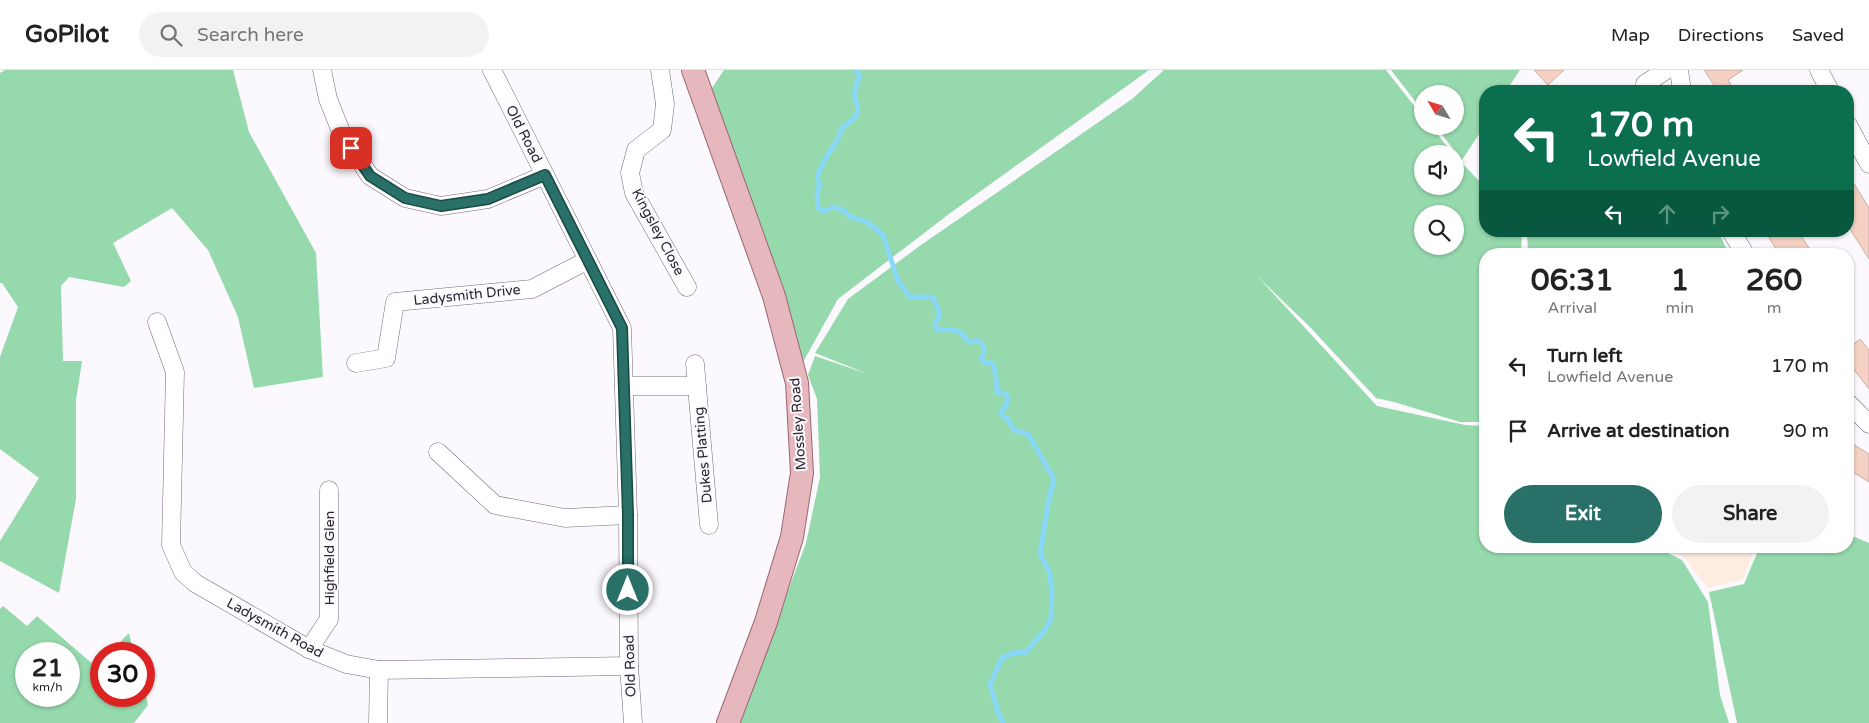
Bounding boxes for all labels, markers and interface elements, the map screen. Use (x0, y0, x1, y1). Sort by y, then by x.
search box (139, 12, 489, 57)
text: GoPilot (25, 20, 109, 49)
icon: search (157, 21, 185, 49)
text: Search here (197, 24, 304, 46)
text: Map (1611, 24, 1650, 46)
text: Directions (1678, 24, 1764, 46)
text: Saved (1792, 24, 1844, 46)
north arrow (1414, 85, 1464, 135)
map controls (1414, 85, 1464, 255)
street label: Old Road (502, 102, 546, 166)
text: 170 m (1587, 104, 1694, 146)
icon: left (1504, 105, 1569, 170)
pin (330, 127, 372, 169)
icon: arrive (337, 134, 365, 162)
button: sound (1414, 145, 1464, 195)
text: Lowfield Avenue (1587, 146, 1761, 172)
street label: Kingsley Close (628, 186, 688, 278)
icon: left (1600, 200, 1628, 228)
icon: ahead (1653, 200, 1681, 228)
icon: right (1706, 200, 1734, 228)
button: search (1414, 205, 1464, 255)
text: 06:31 (1531, 262, 1614, 299)
text: 1 (1670, 262, 1689, 299)
text: 260 (1746, 262, 1802, 299)
street label: Ladysmith Drive (413, 281, 521, 309)
text: Arrival (1548, 298, 1597, 318)
text: min (1666, 298, 1694, 318)
text: m (1767, 298, 1781, 318)
text: Turn left (1547, 345, 1623, 367)
icon: left (1504, 352, 1532, 380)
text: 170 m (1771, 355, 1829, 377)
text: Lowfield Avenue (1547, 367, 1673, 387)
street label: Mossley Road (786, 377, 810, 471)
street label: Dukes Platting (690, 406, 716, 504)
icon: arrive (1504, 417, 1532, 445)
text: Arrive at destination (1547, 420, 1730, 442)
text: 90 m (1783, 420, 1829, 442)
button: Exit (1504, 485, 1662, 543)
button: Share (1672, 485, 1829, 543)
street label: Highfield Glen (321, 511, 338, 605)
position arrow (601, 563, 653, 615)
street label: Ladysmith Road (224, 594, 326, 662)
street label: Old Road (620, 635, 640, 697)
speed limit sign: 30 (90, 642, 155, 707)
text: 21 (32, 653, 63, 683)
text: km/h (32, 680, 63, 694)

